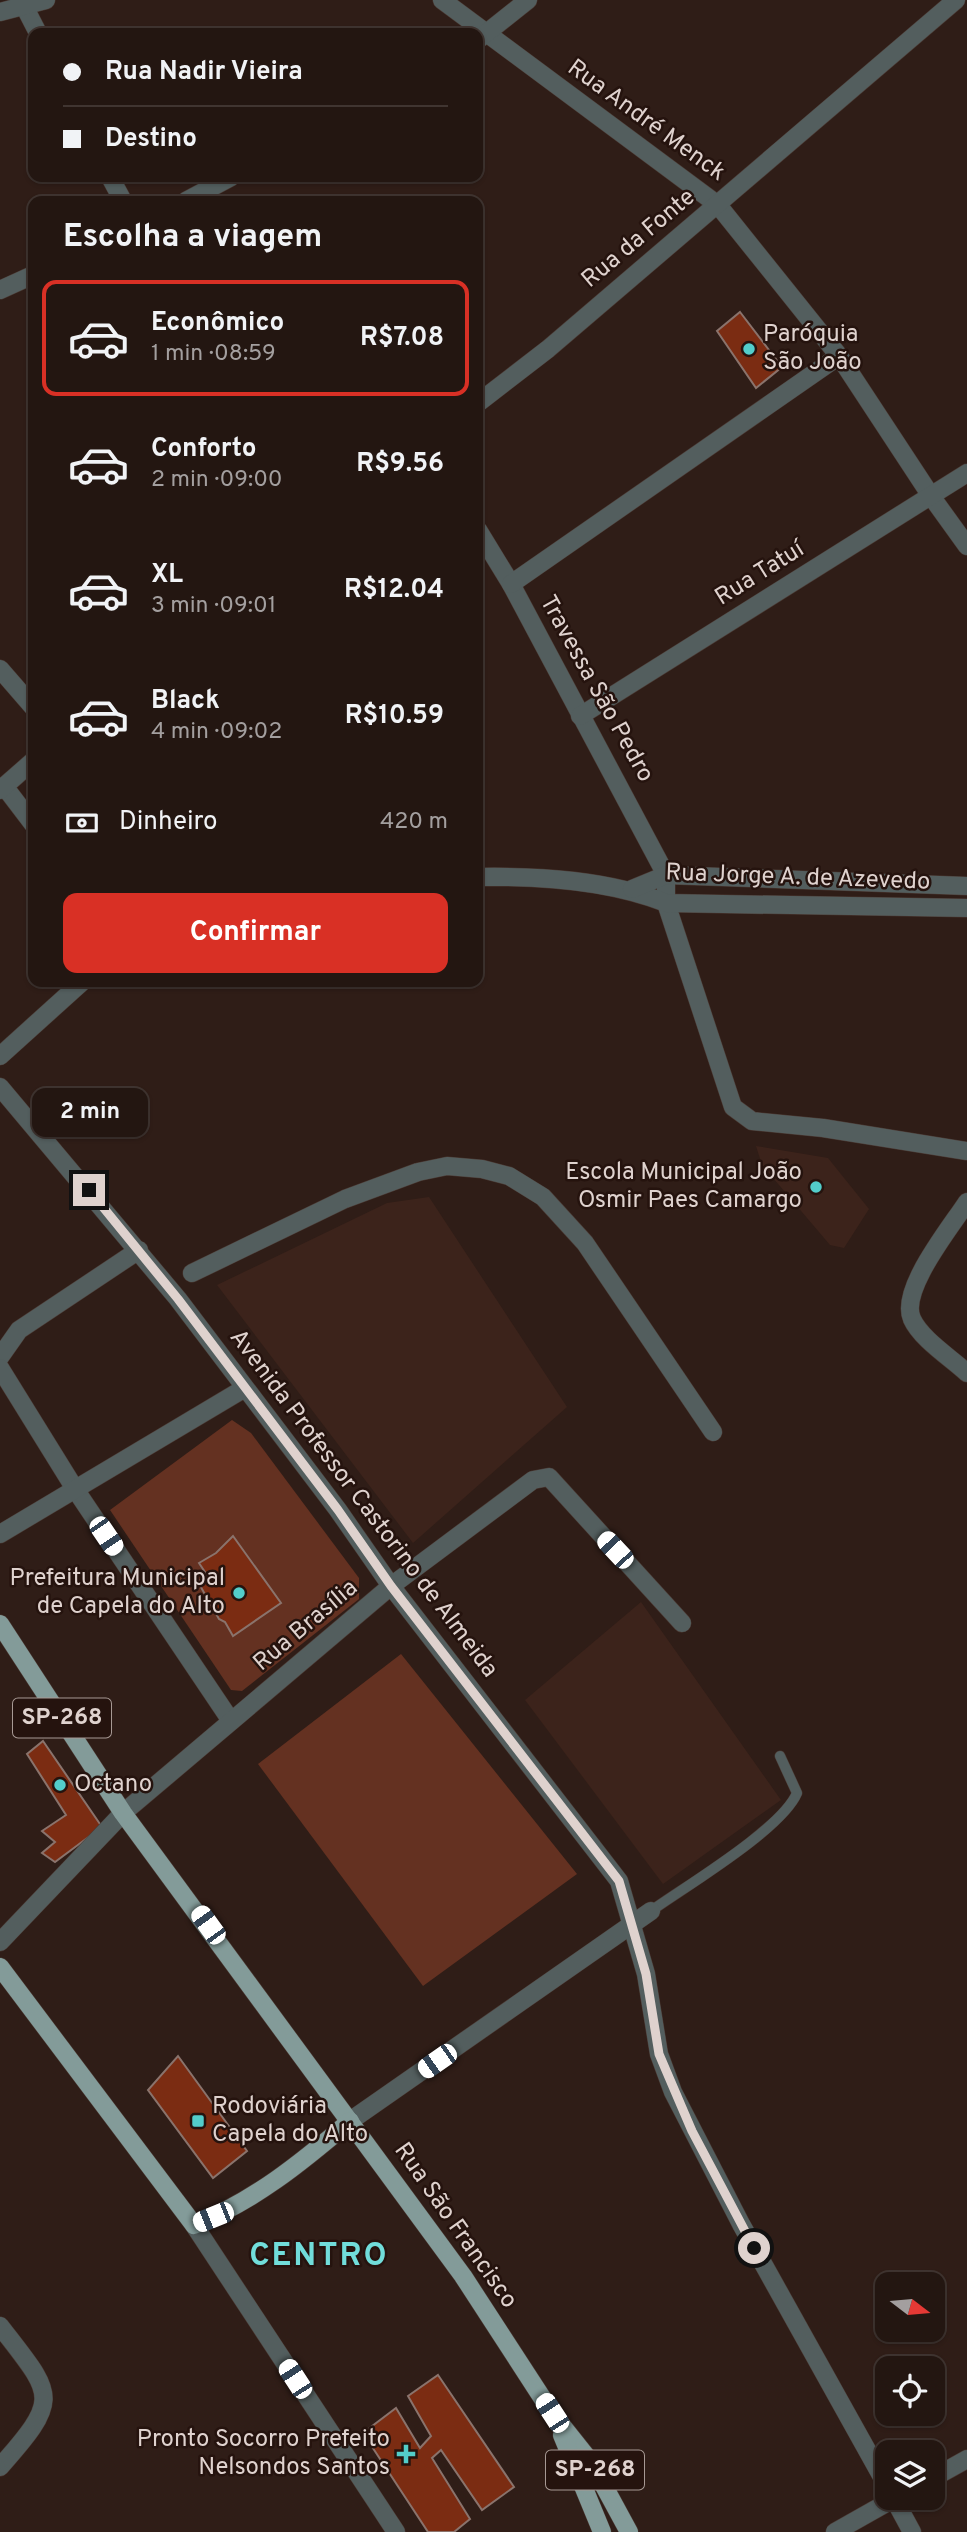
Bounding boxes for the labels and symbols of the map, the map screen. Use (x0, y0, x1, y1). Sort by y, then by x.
street label: Rua André Menck (561, 53, 731, 189)
street label: Rua da Fonte (576, 183, 702, 295)
place label: Paróquia São João (763, 320, 862, 378)
marker: Paróquia São João (741, 341, 757, 357)
street label: Rua Tatuí (710, 534, 812, 613)
street label: Travessa São Pedro (532, 590, 660, 788)
street label: Rua Jorge A. de Azevedo (665, 858, 931, 898)
callout: 2 min (31, 1088, 147, 1138)
place label: Escola Municipal João Osmir Paes Camargo (565, 1158, 802, 1216)
route end (73, 1174, 105, 1206)
marker: Escola Municipal João Osmir Paes Camargo (808, 1179, 824, 1195)
street label: Avenida Professor Castorino de Almeida (222, 1324, 504, 1684)
car (86, 1513, 127, 1559)
car (593, 1527, 638, 1573)
place label: Prefeitura Municipal de Capela do Alto (10, 1564, 225, 1622)
street label: Rua Brasília (248, 1574, 364, 1678)
marker: Prefeitura Municipal de Capela do Alto (231, 1585, 247, 1601)
road number: SP-268 (13, 1698, 111, 1737)
place label: Octano (74, 1770, 152, 1800)
marker: Octano (52, 1777, 68, 1793)
car (188, 1902, 229, 1948)
car (414, 2040, 461, 2082)
place label: Rodoviária Capela do Alto (212, 2092, 368, 2150)
marker: Rodoviária Capela do Alto (190, 2113, 206, 2129)
street label: Rua São Francisco (387, 2137, 523, 2315)
car (190, 2199, 237, 2235)
route start (738, 2232, 770, 2264)
district label: CENTRO (249, 2237, 389, 2277)
north arrow (875, 2272, 945, 2342)
car (275, 2356, 316, 2402)
car (532, 2390, 573, 2436)
place label: Pronto Socorro Prefeito Nelsondos Santos (137, 2425, 390, 2483)
marker: Pronto Socorro Prefeito Nelsondos Santos (396, 2444, 416, 2464)
road number: SP-268 (546, 2450, 644, 2490)

